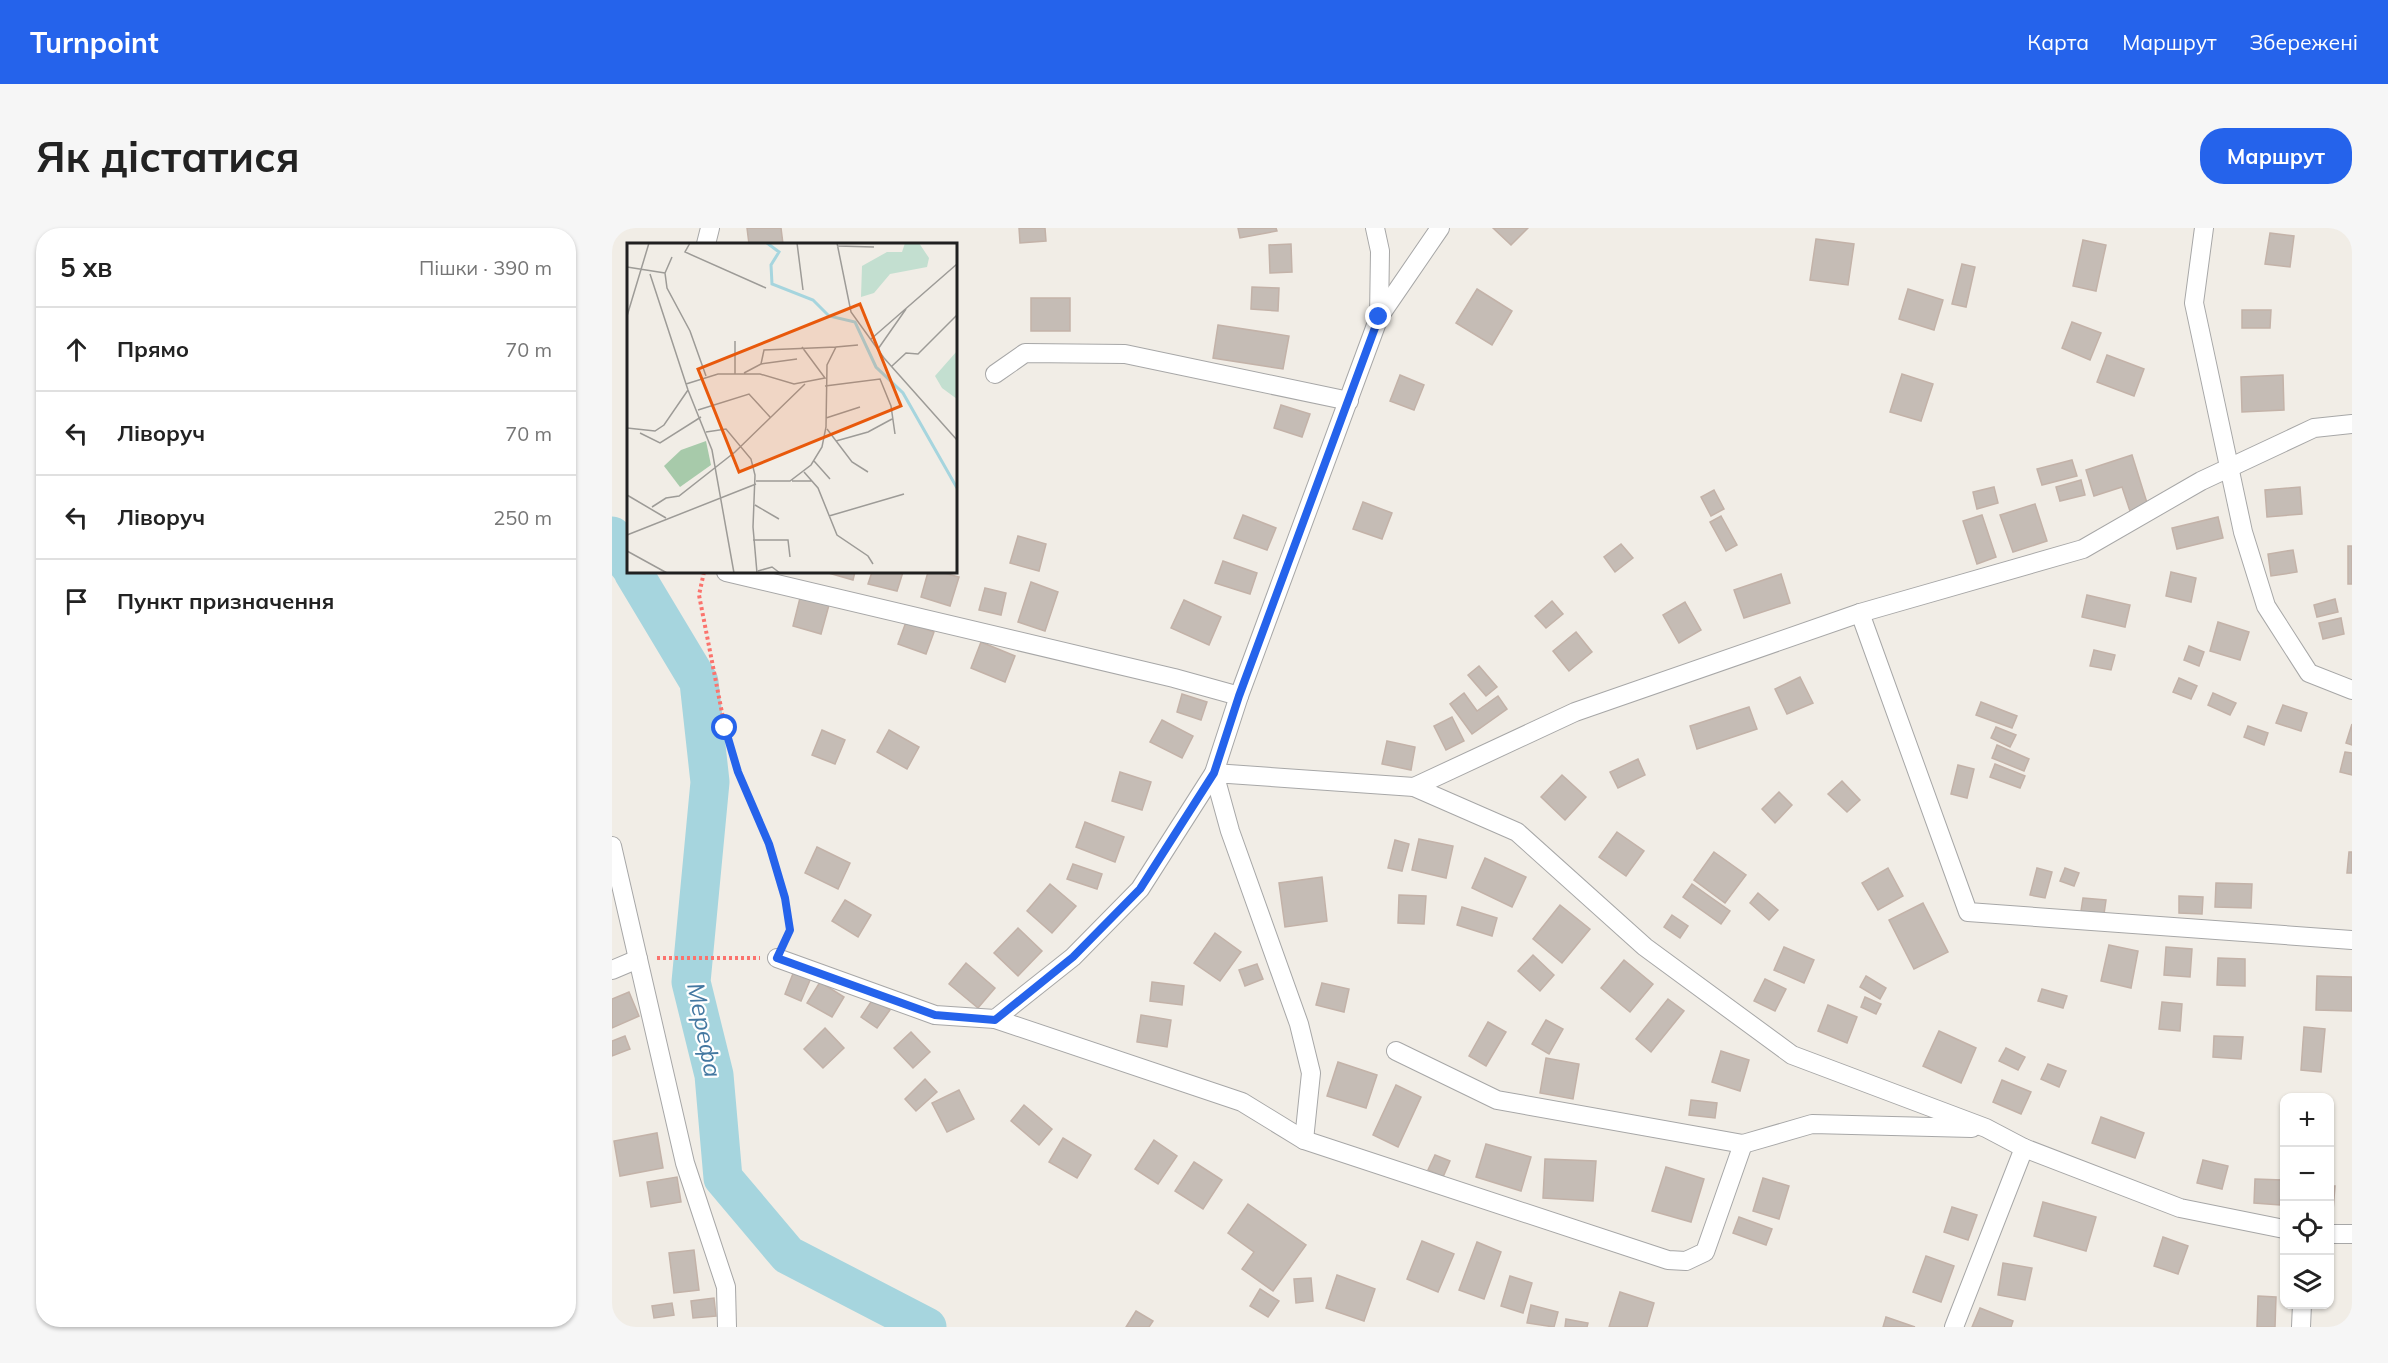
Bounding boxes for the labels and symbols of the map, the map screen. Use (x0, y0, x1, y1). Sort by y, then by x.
inset map (627, 243, 957, 573)
route end (1365, 303, 1391, 329)
route start (711, 714, 737, 740)
water label: Мерефа (681, 980, 729, 1080)

